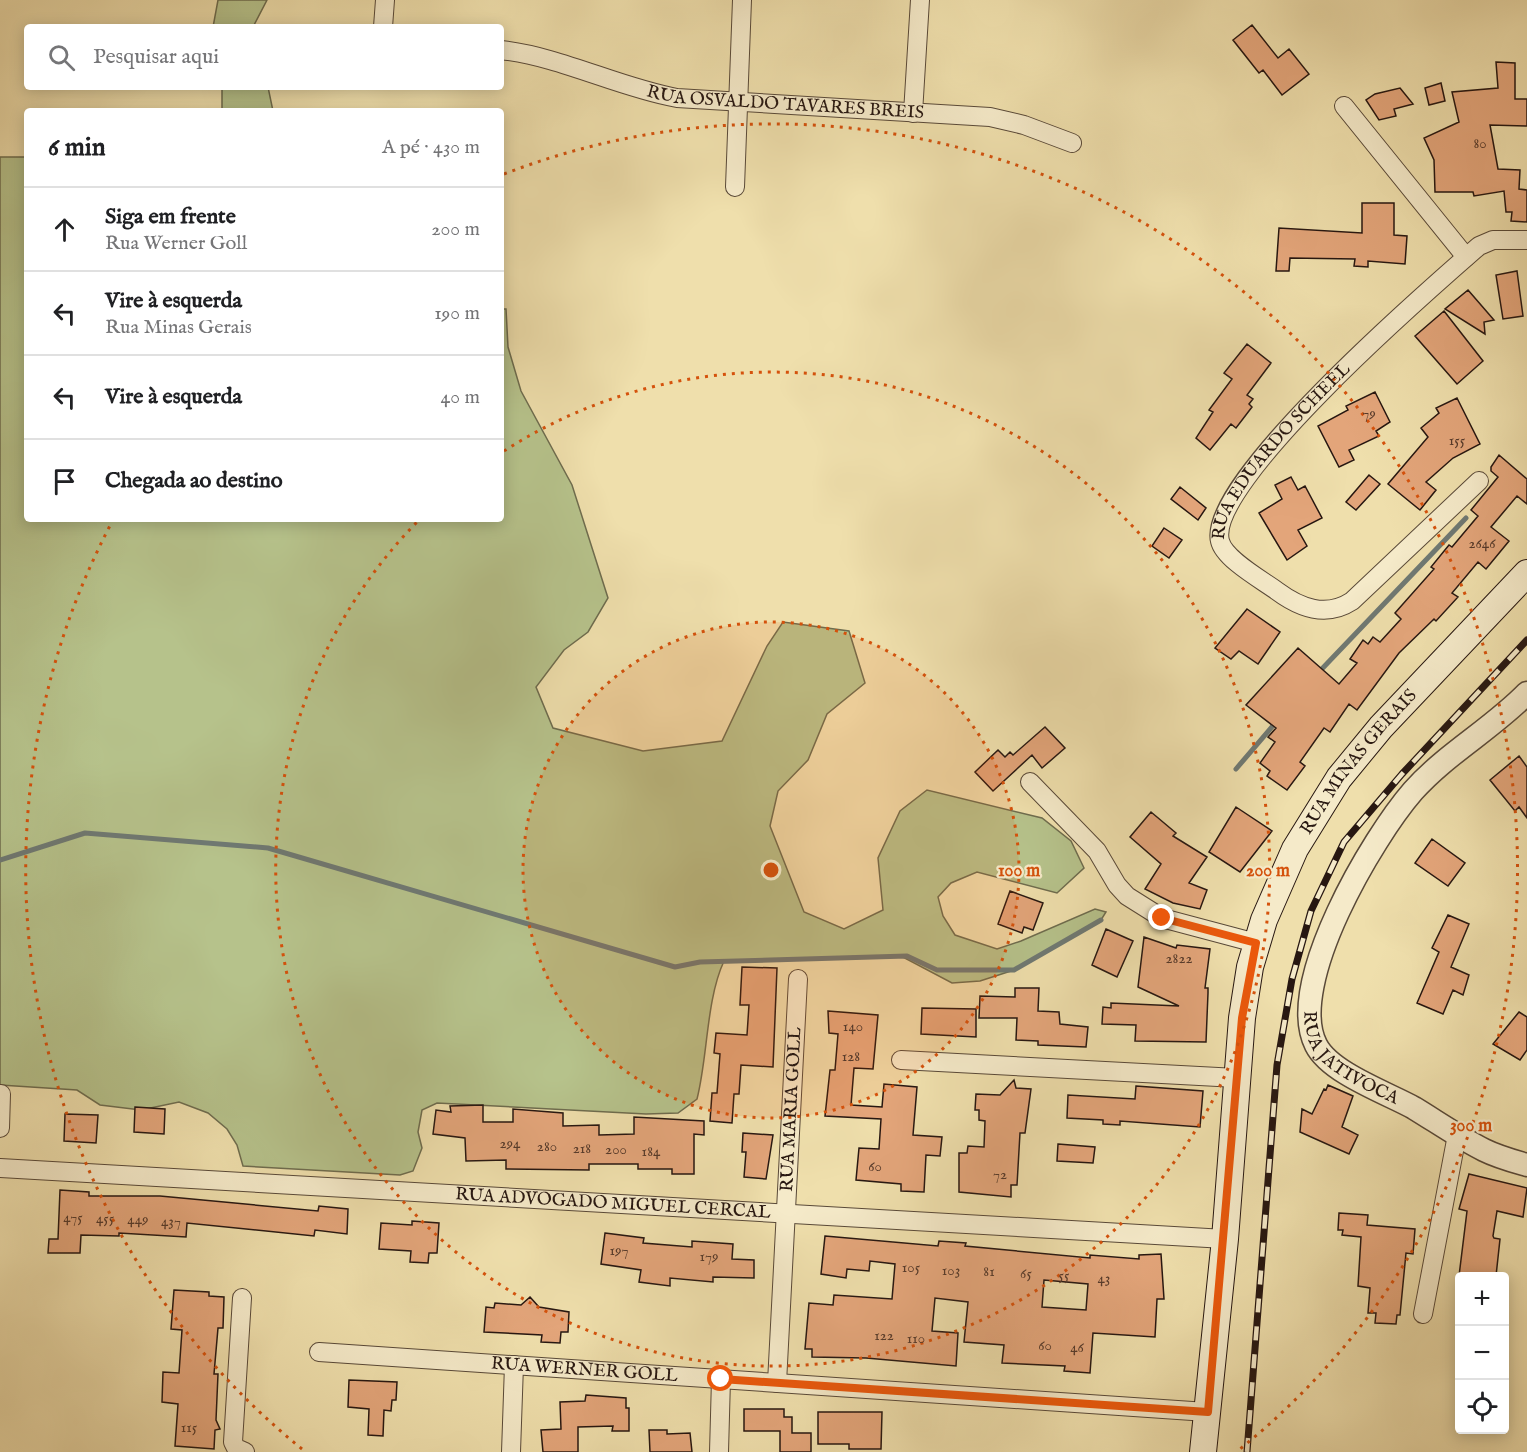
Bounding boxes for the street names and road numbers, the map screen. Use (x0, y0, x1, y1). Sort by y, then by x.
street label: RUA OSVALDO TAVARES BREIS (644, 80, 925, 124)
street label: RUA EDUARDO SCHEEL (1207, 358, 1355, 540)
street label: RUA MINAS GERAIS (1295, 684, 1422, 839)
street label: RUA JATIVOCA (1298, 1010, 1403, 1110)
street label: RUA MARIA GOLL (775, 1026, 807, 1192)
street label: RUA ADVOGADO MIGUEL CERCAL (455, 1183, 771, 1224)
street label: RUA WERNER GOLL (490, 1352, 679, 1388)

